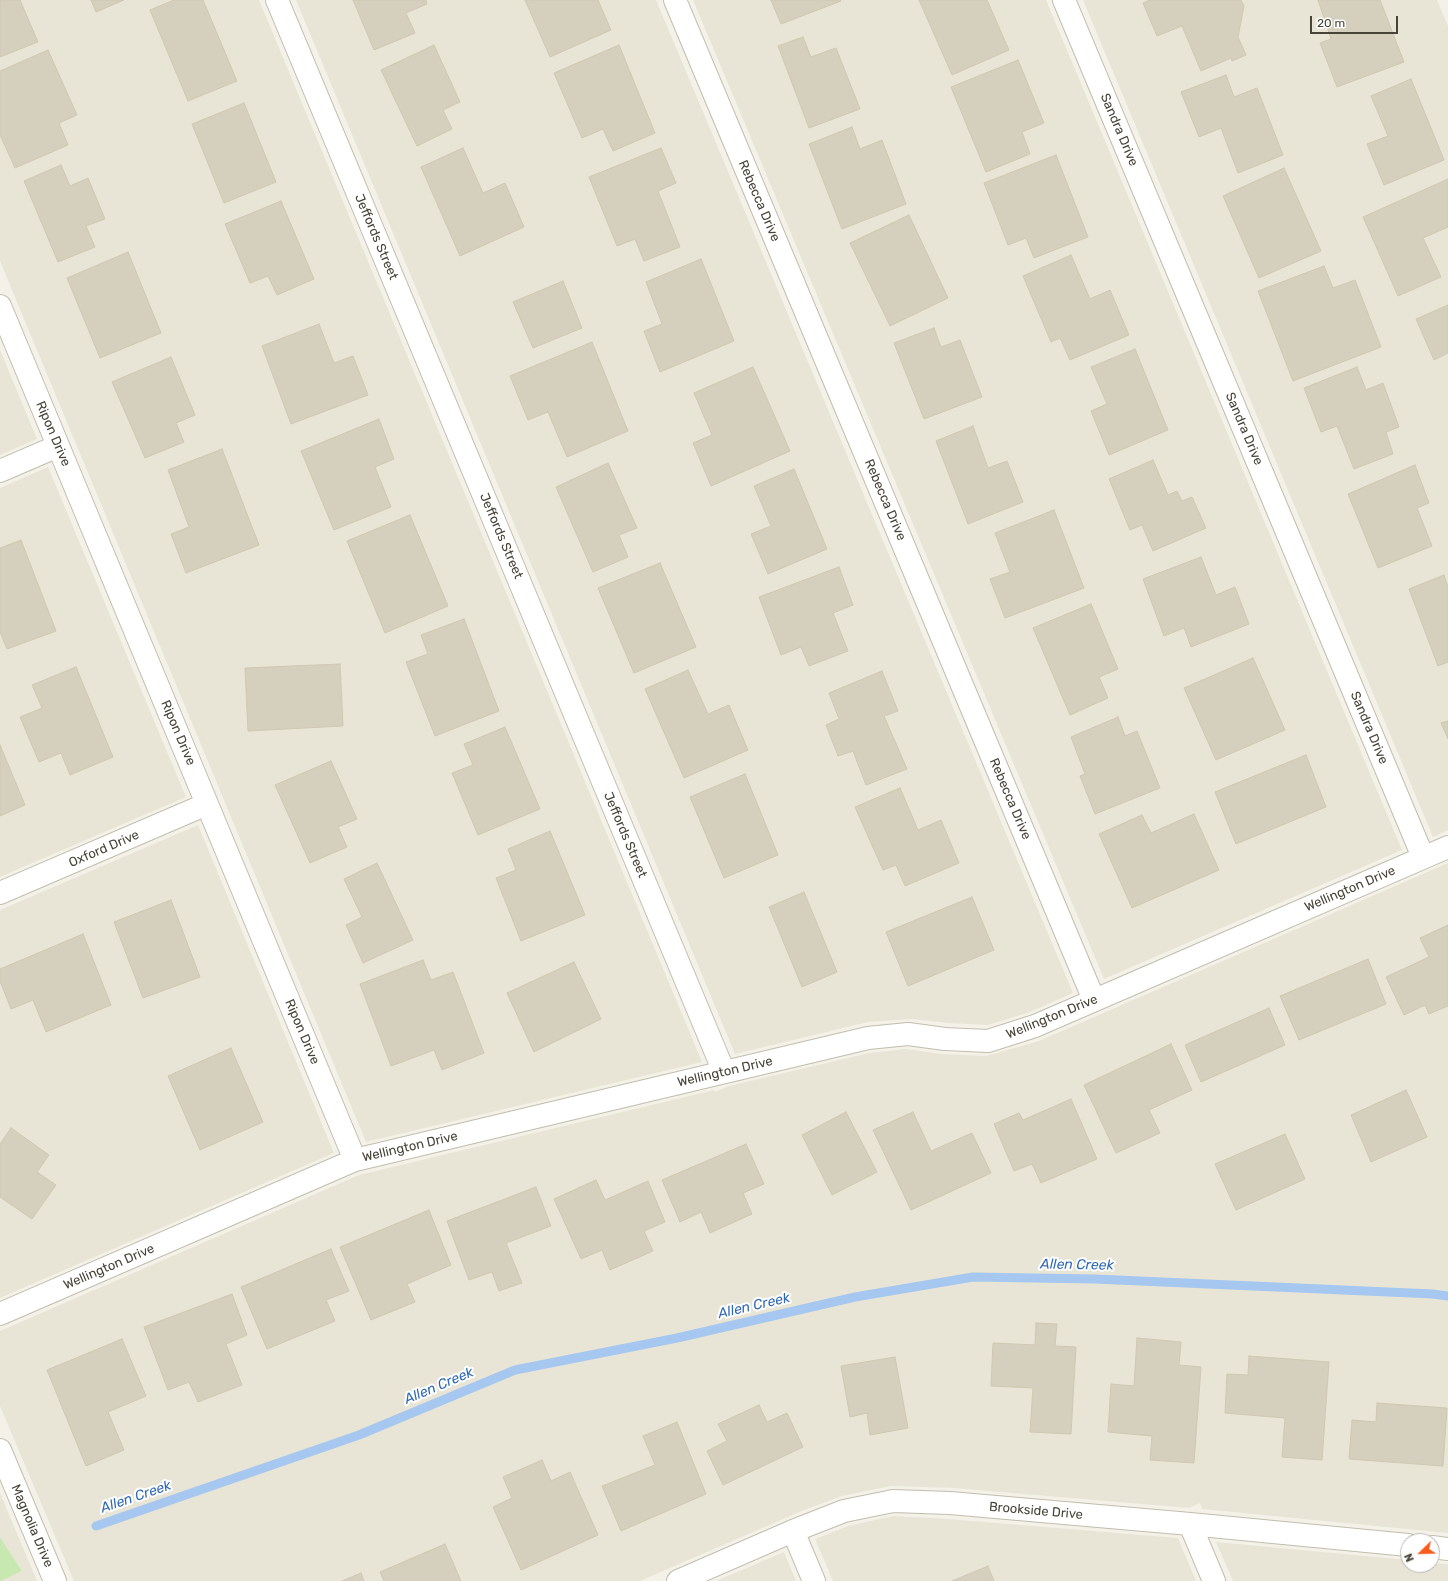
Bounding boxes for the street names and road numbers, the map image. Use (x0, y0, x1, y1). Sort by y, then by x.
street label: Sandra Drive (1097, 91, 1141, 169)
street label: Rebecca Drive (735, 158, 783, 244)
street label: Jeffords Street (351, 192, 401, 282)
street label: Sandra Drive (1222, 390, 1266, 468)
street label: Ripon Drive (32, 399, 74, 469)
street label: Rebecca Drive (861, 457, 909, 543)
street label: Jeffords Street (476, 491, 526, 581)
street label: Sandra Drive (1347, 689, 1391, 767)
street label: Ripon Drive (157, 698, 199, 768)
street label: Rebecca Drive (986, 756, 1034, 842)
street label: Jeffords Street (600, 790, 650, 880)
street label: Oxford Drive (66, 827, 142, 871)
street label: Wellington Drive (1302, 863, 1398, 915)
street label: Wellington Drive (1004, 992, 1100, 1042)
street label: Ripon Drive (281, 997, 323, 1067)
street label: Wellington Drive (676, 1053, 774, 1091)
street label: Wellington Drive (361, 1128, 459, 1166)
street label: Wellington Drive (61, 1241, 157, 1293)
street label: Magnolia Drive (8, 1482, 56, 1570)
street label: Brookside Drive (988, 1499, 1084, 1523)

